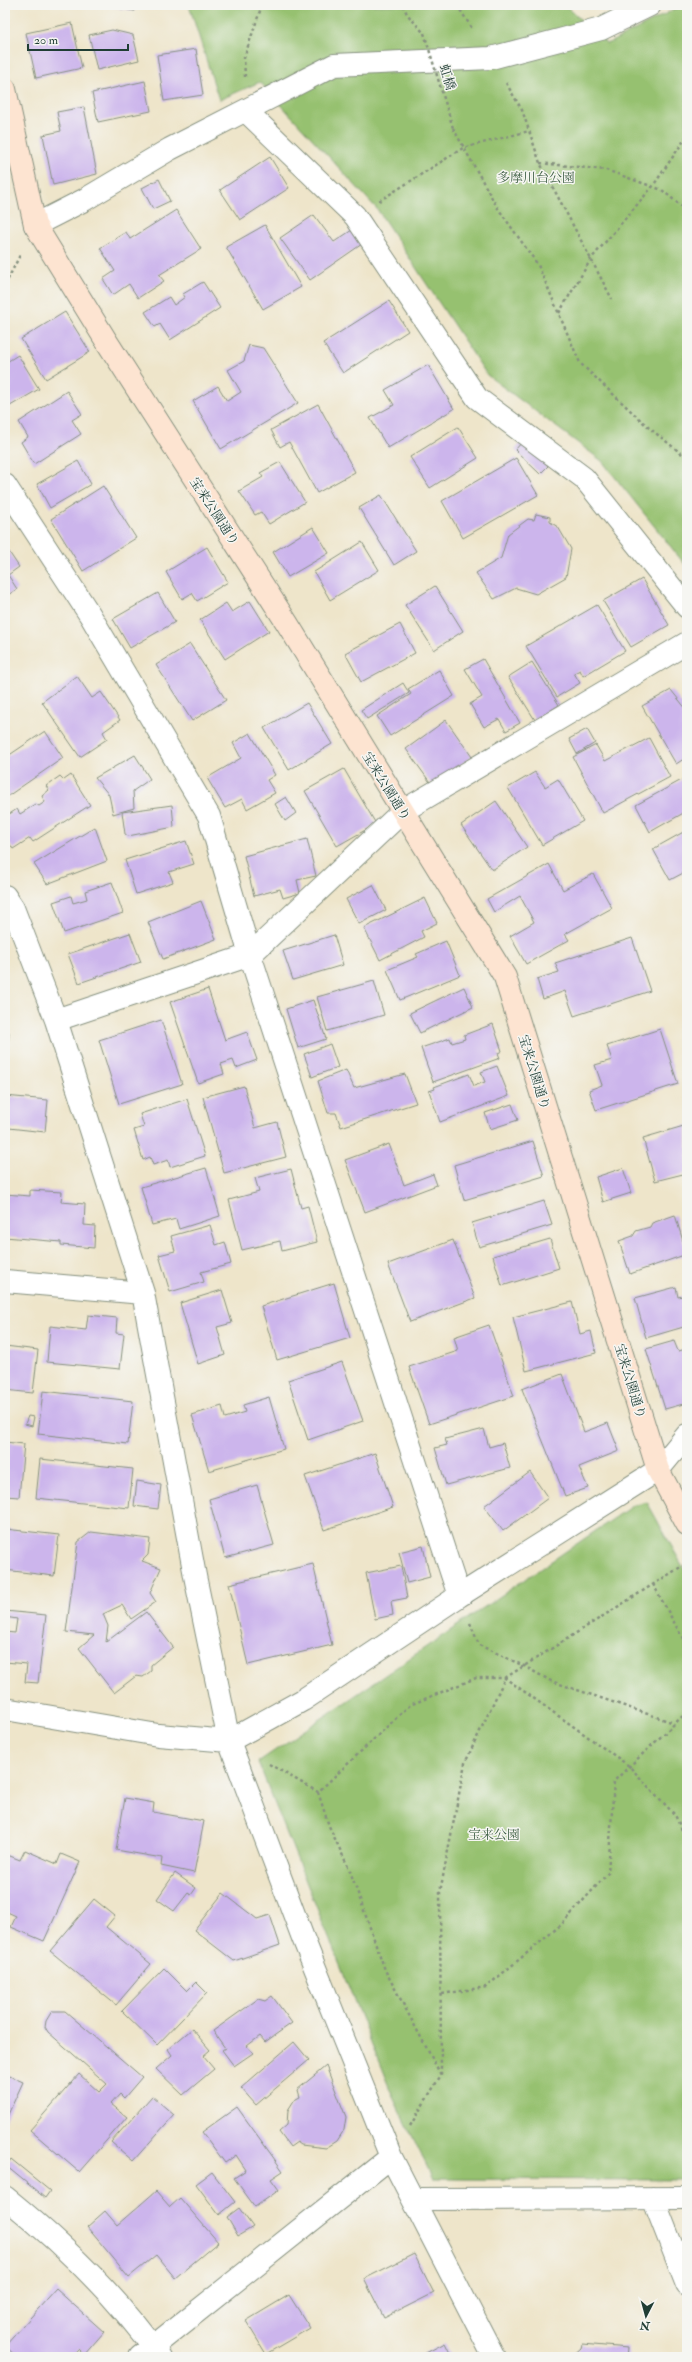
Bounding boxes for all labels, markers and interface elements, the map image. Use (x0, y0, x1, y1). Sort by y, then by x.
scale bar (28, 26, 128, 52)
text: 20 m (34, 33, 59, 48)
street label: 虹橋 (436, 63, 458, 92)
park label: 多摩川台公園 (497, 170, 575, 186)
street label: 宝来公園通り (186, 474, 242, 549)
street label: 宝来公園通り (359, 749, 414, 824)
street label: 宝来公園通り (515, 1033, 553, 1112)
street label: 宝来公園通り (611, 1342, 649, 1421)
park label: 宝来公園 (468, 1827, 520, 1843)
north arrow (626, 2296, 666, 2336)
text: N (638, 2318, 652, 2333)

